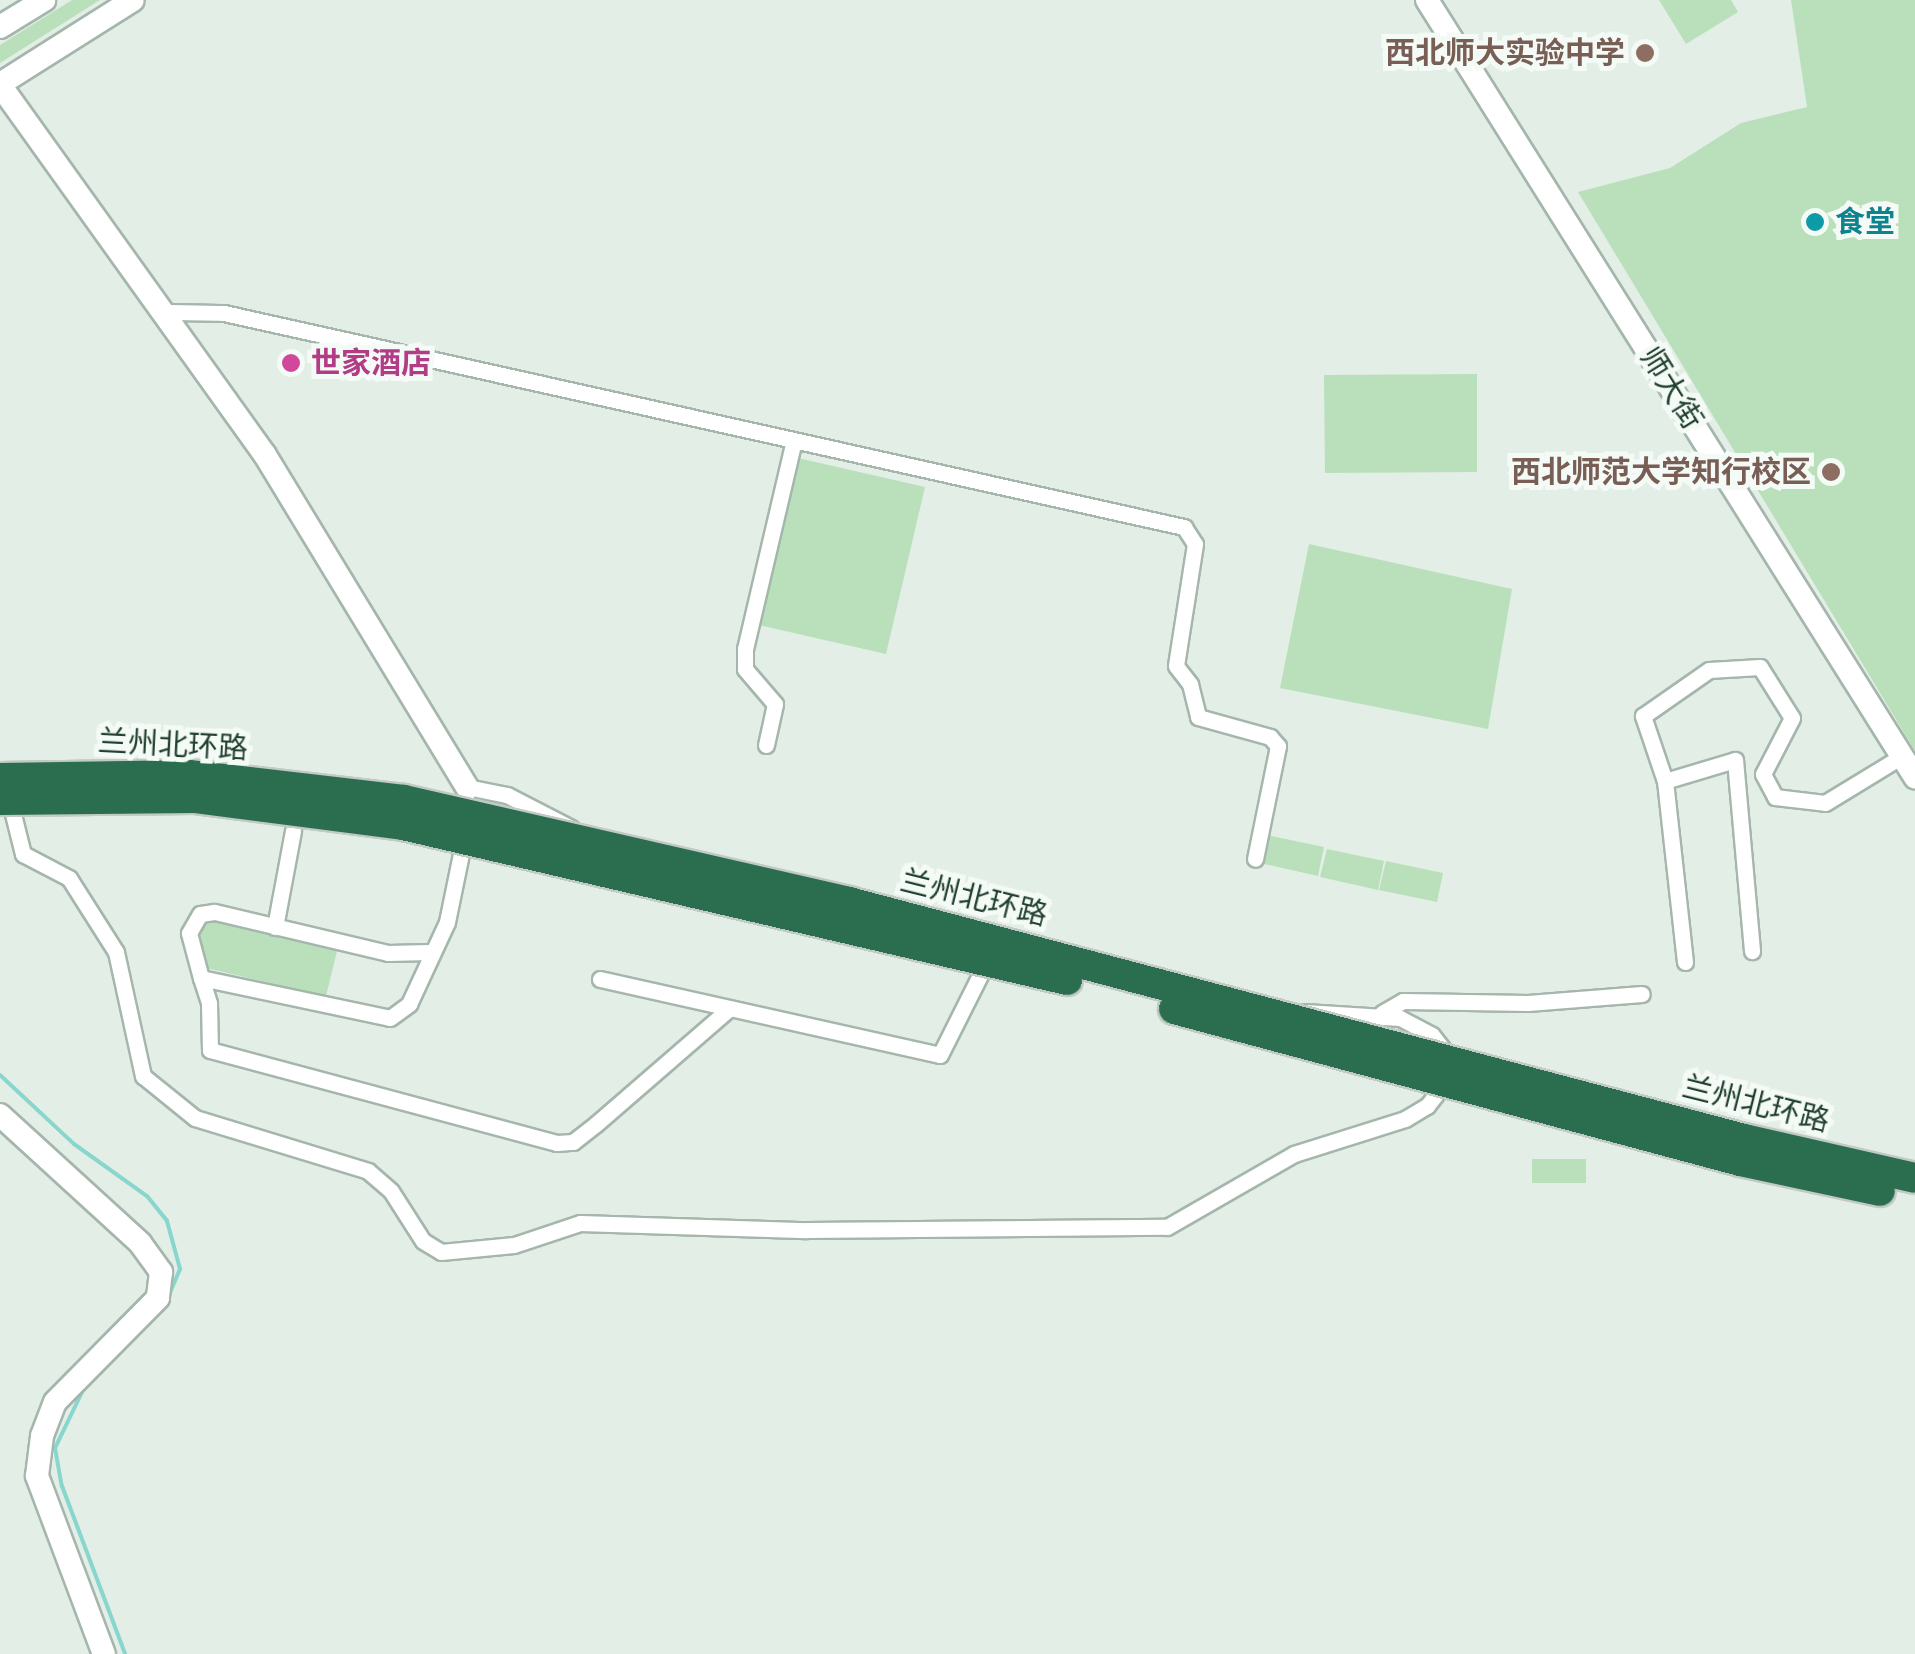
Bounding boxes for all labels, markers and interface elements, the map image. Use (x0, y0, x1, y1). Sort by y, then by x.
place label: 西北师大实验中学 (1385, 35, 1625, 71)
marker: 西北师大实验中学 (1634, 42, 1656, 64)
place label: 食堂 (1835, 204, 1895, 240)
marker: 食堂 (1804, 211, 1826, 233)
street label: 师大街 (1632, 340, 1710, 436)
place label: 世家酒店 (311, 345, 431, 381)
marker: 世家酒店 (280, 352, 302, 374)
place label: 西北师范大学知行校区 (1511, 454, 1811, 490)
marker: 西北师范大学知行校区 (1820, 461, 1842, 483)
street label: 兰州北环路 (97, 723, 249, 767)
street label: 兰州北环路 (897, 862, 1051, 934)
street label: 兰州北环路 (1679, 1068, 1833, 1140)

